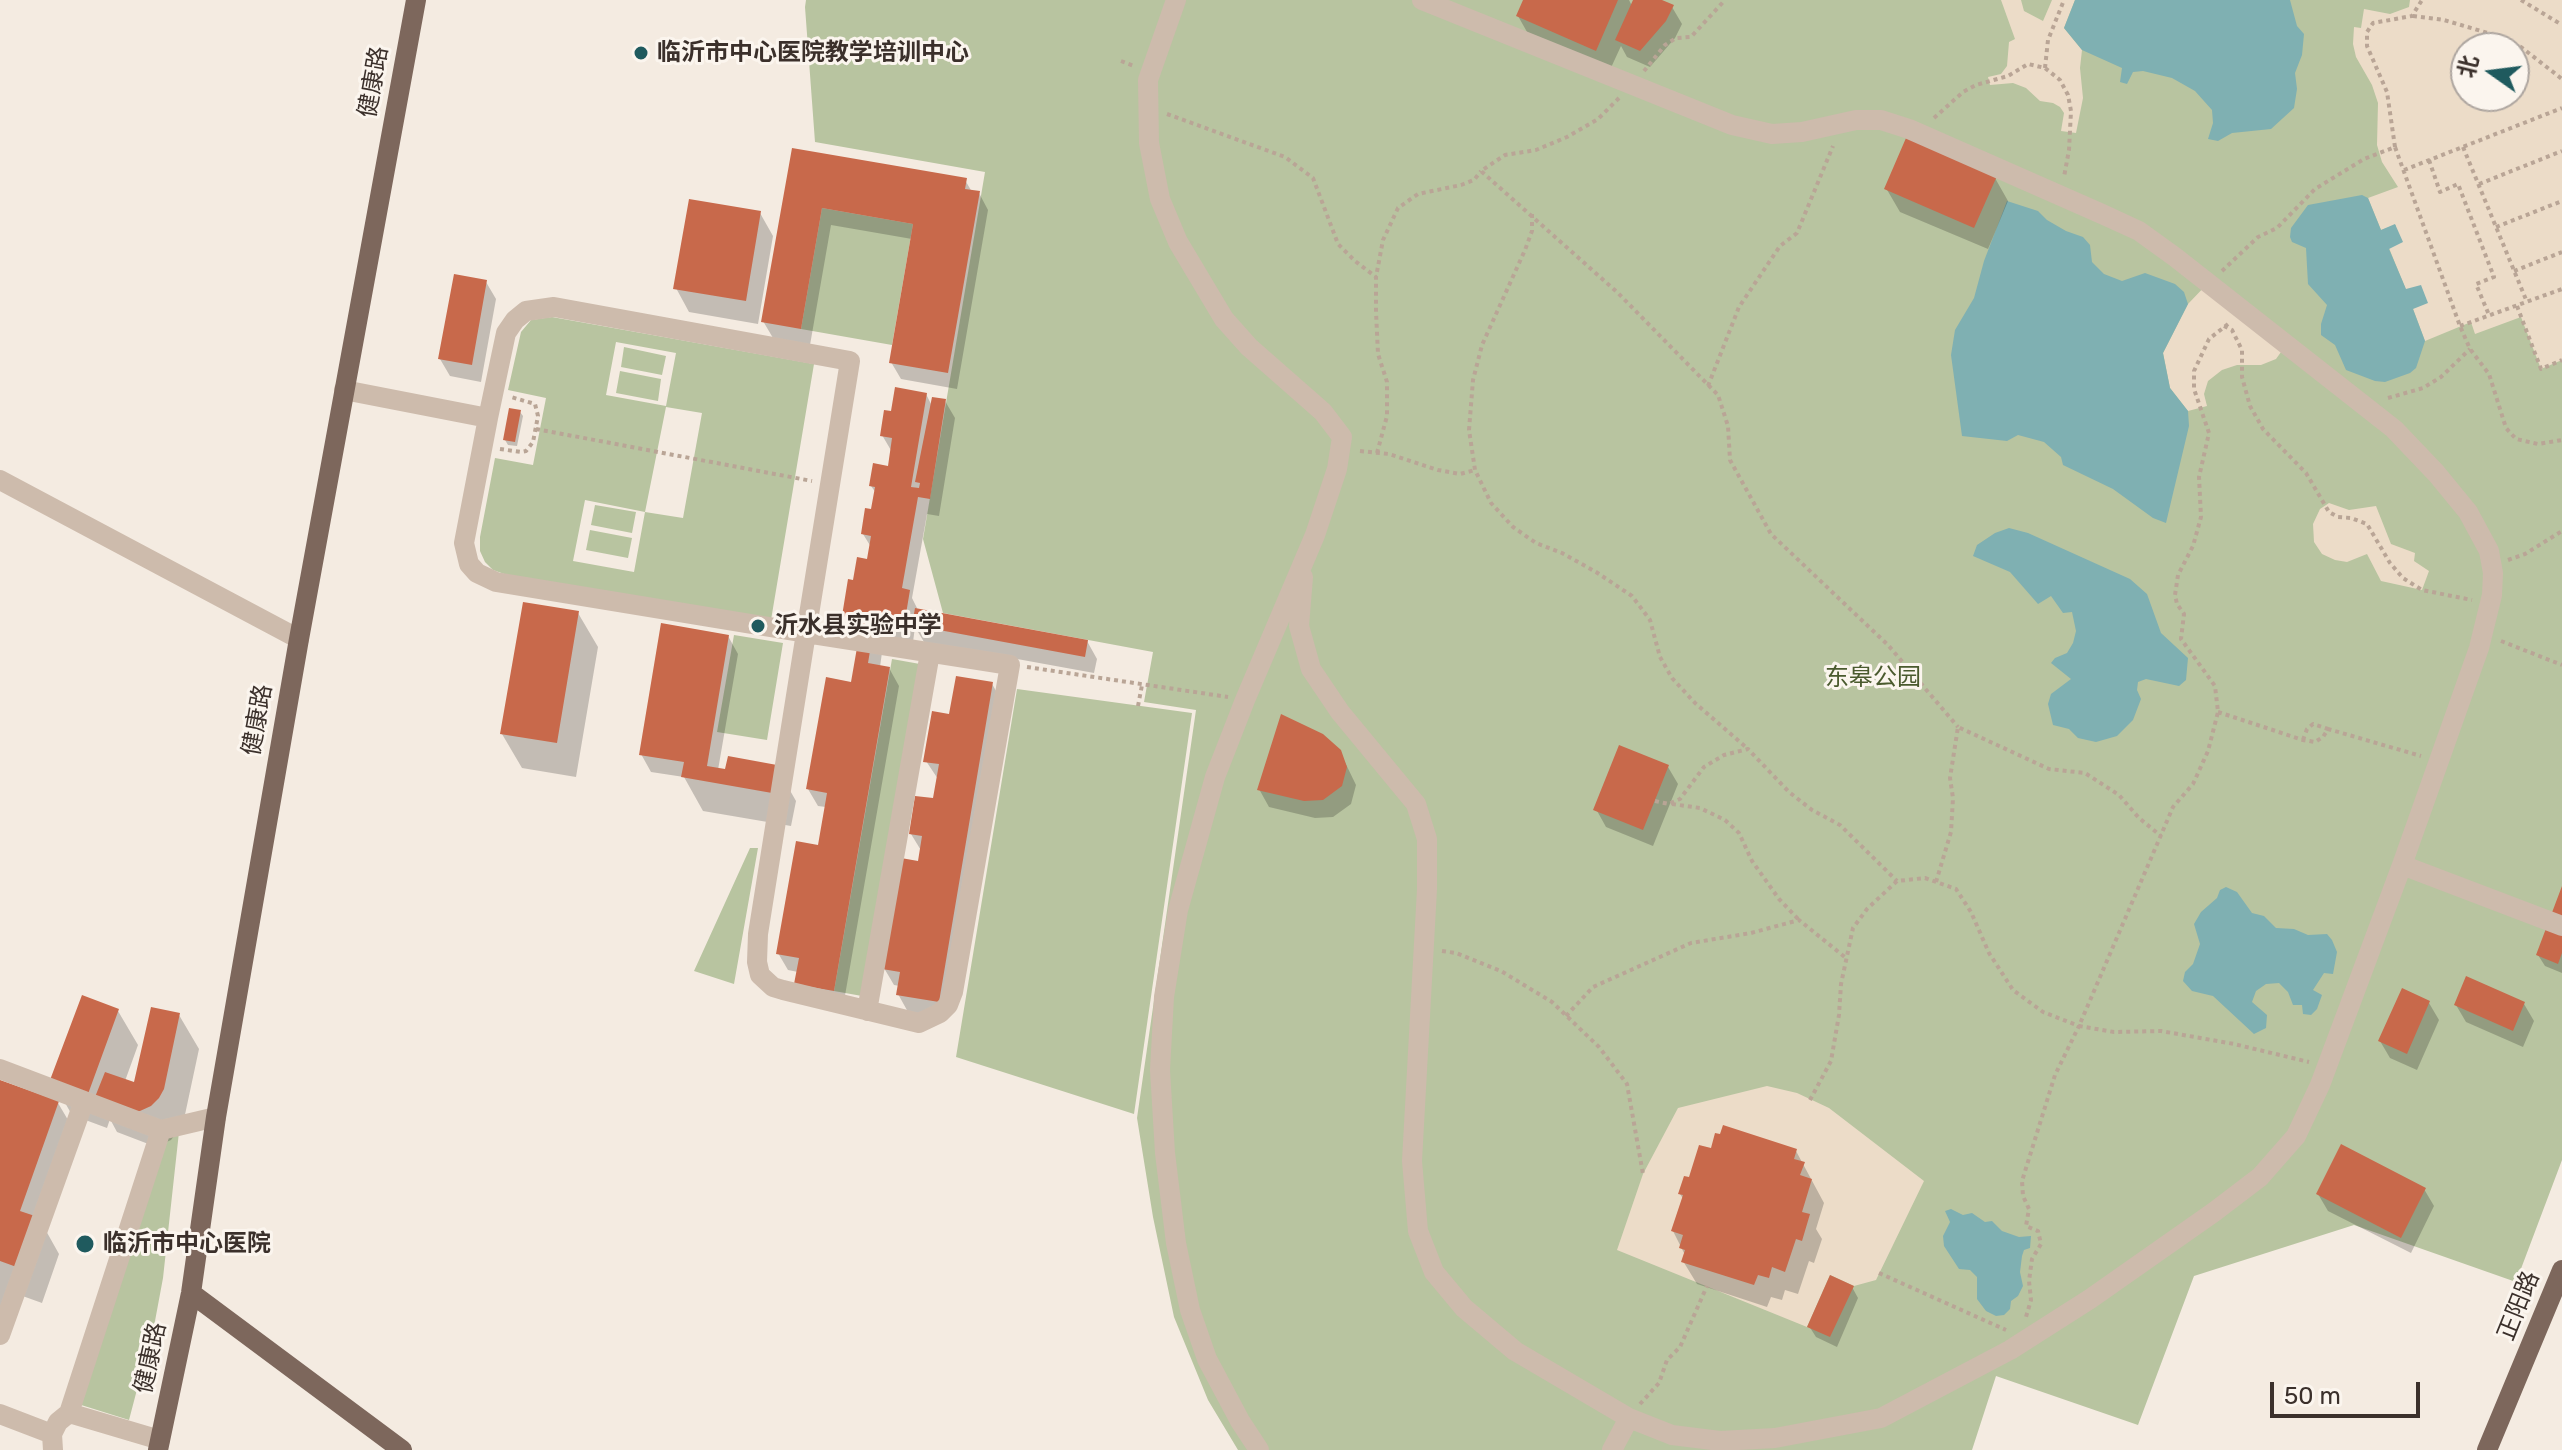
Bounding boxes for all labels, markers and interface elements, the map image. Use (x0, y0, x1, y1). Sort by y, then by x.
north arrow (2450, 32, 2530, 112)
place label: 临沂市中心医院教学培训中心 (657, 39, 969, 67)
street label: 健康路 (354, 44, 394, 120)
marker: 临沂市中心医院教学培训中心 (632, 44, 650, 62)
text: 北 (2452, 53, 2484, 81)
place label: 沂水县实验中学 (774, 612, 942, 640)
marker: 沂水县实验中学 (749, 617, 767, 635)
park label: 东皋公园 (1825, 664, 1921, 692)
street label: 健康路 (238, 682, 278, 758)
place label: 临沂市中心医院 (103, 1230, 271, 1258)
marker: 临沂市中心医院 (74, 1233, 96, 1255)
street label: 正阳路 (2492, 1267, 2546, 1345)
street label: 健康路 (129, 1320, 173, 1396)
scale bar (2274, 1366, 2424, 1416)
text: 50 m (2284, 1382, 2341, 1410)

